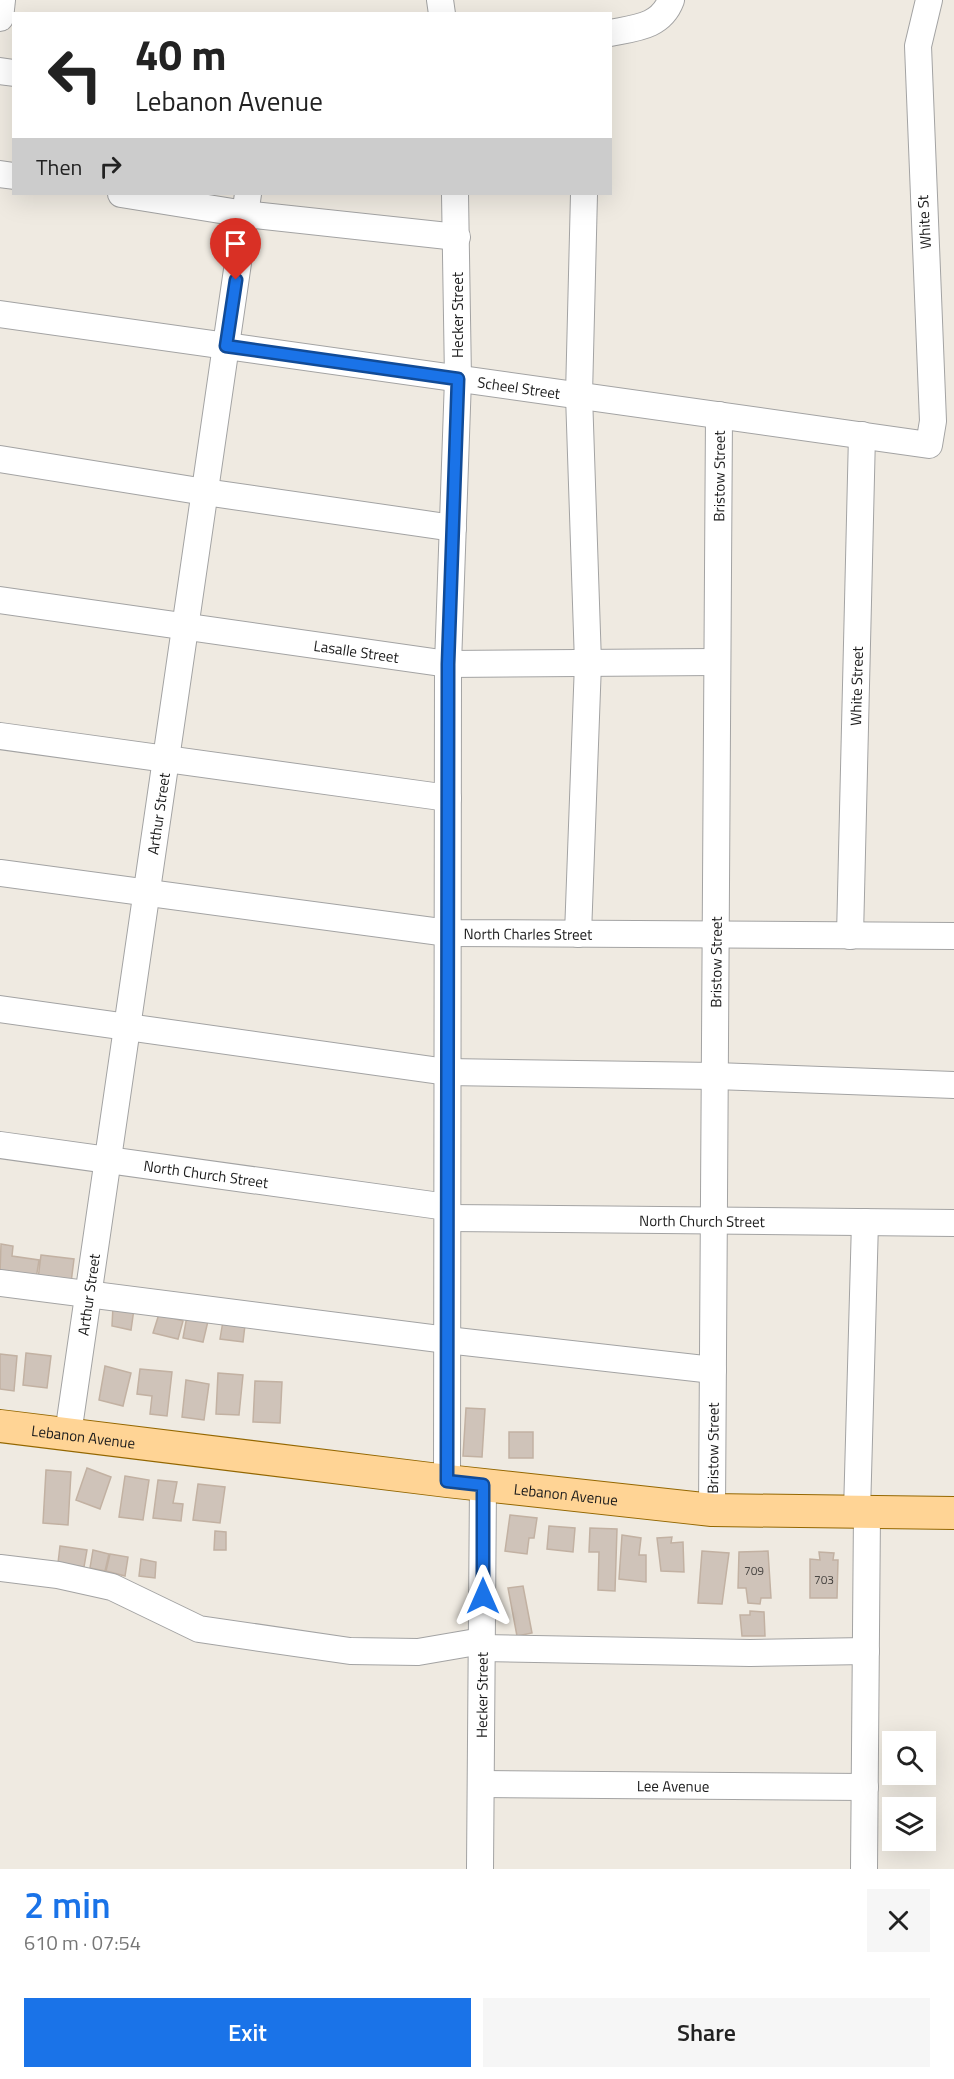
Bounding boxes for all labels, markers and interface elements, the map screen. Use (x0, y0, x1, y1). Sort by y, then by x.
text: 40 m (135, 22, 227, 86)
icon: left (36, 36, 114, 114)
text: Lebanon Avenue (135, 80, 323, 121)
text: Then (36, 150, 82, 184)
icon: right (94, 150, 127, 183)
street label: White St (911, 194, 937, 250)
pin (210, 218, 261, 280)
icon: arrive (219, 227, 252, 260)
street label: Hecker Street (446, 271, 469, 358)
street label: Scheel Street (476, 370, 562, 404)
street label: Bristow Street (707, 430, 730, 522)
street label: Lasalle Street (312, 633, 401, 668)
street label: White Street (844, 645, 868, 726)
street label: Arthur Street (141, 770, 175, 856)
street label: Bristow Street (704, 916, 727, 1008)
street label: North Charles Street (464, 922, 593, 945)
street label: North Church Street (142, 1154, 271, 1194)
street label: North Church Street (639, 1208, 766, 1233)
street label: Arthur Street (71, 1251, 106, 1337)
street label: Bristow Street (701, 1402, 724, 1494)
street label: Lebanon Avenue (30, 1418, 137, 1454)
street label: Lebanon Avenue (513, 1477, 619, 1511)
house number: 709 (744, 1561, 764, 1580)
position arrow (451, 1564, 515, 1628)
house number: 703 (814, 1570, 834, 1589)
street label: Hecker Street (470, 1651, 493, 1738)
map controls (882, 1731, 936, 1851)
button: search (882, 1731, 936, 1785)
street label: Lee Avenue (637, 1774, 709, 1797)
button: layers (882, 1797, 936, 1851)
text: 2 min (24, 1877, 111, 1932)
button: close (867, 1889, 930, 1952)
text: 610 m · 07:54 (24, 1927, 141, 1958)
button: Exit (24, 1998, 471, 2067)
button: Share (483, 1998, 930, 2067)

